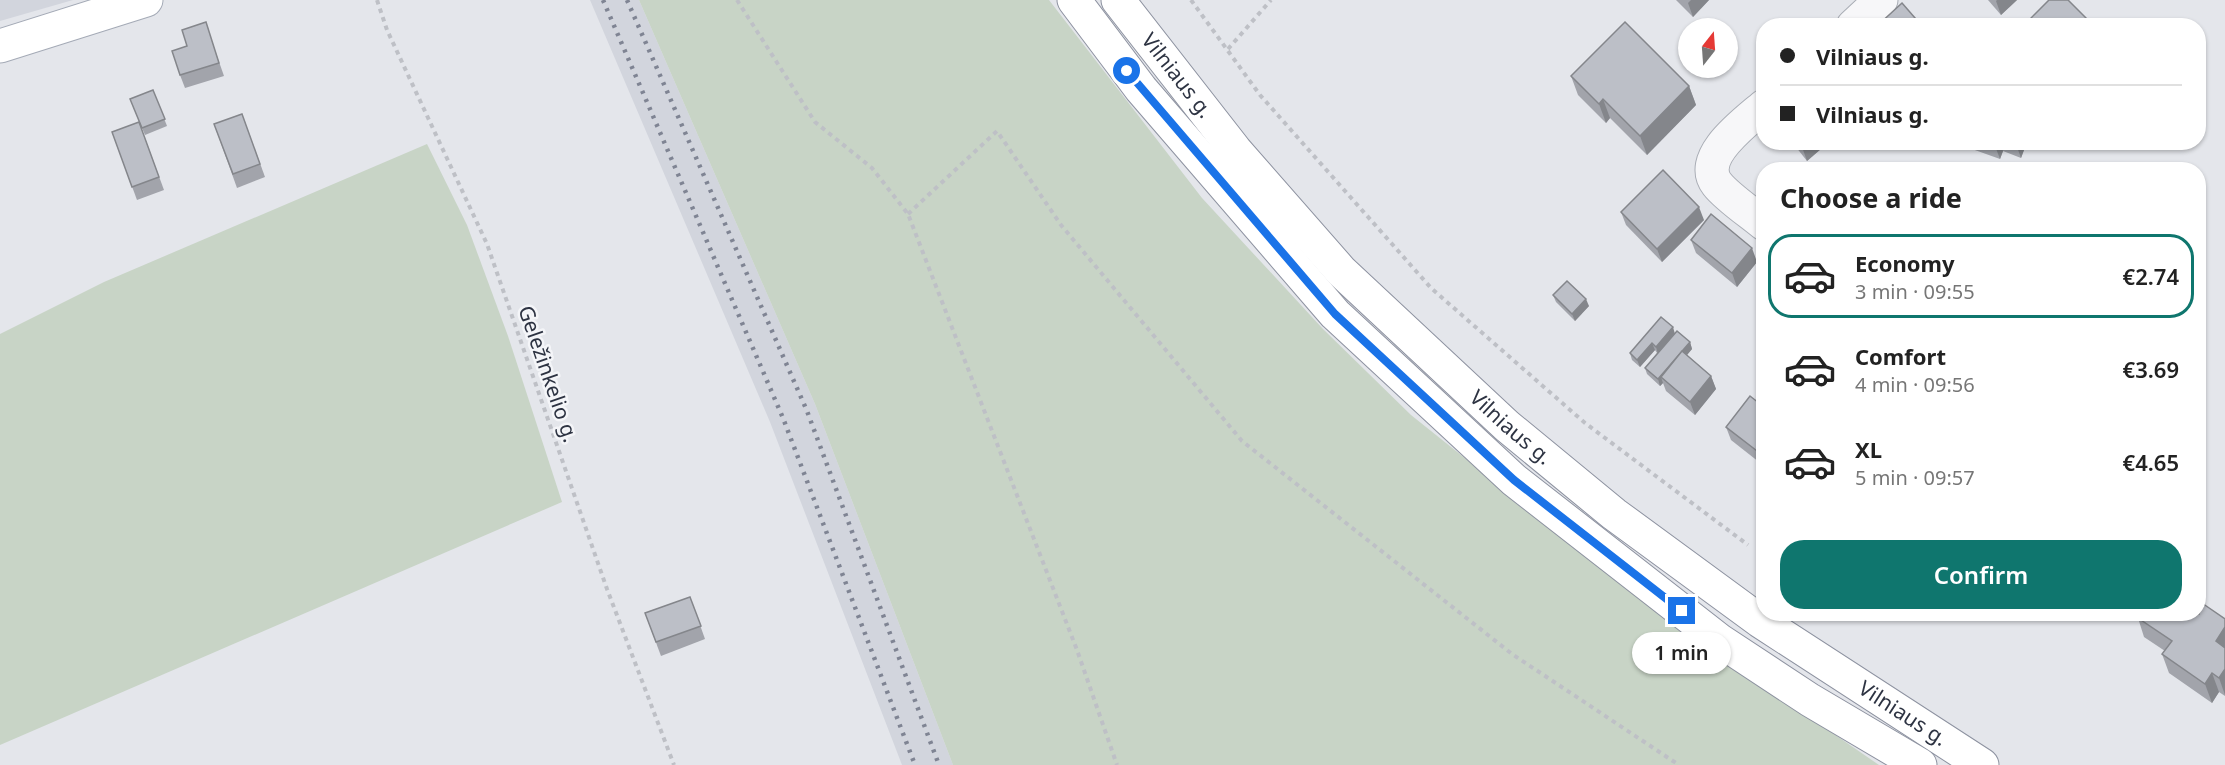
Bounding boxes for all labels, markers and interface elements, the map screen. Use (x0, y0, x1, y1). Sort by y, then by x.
north arrow (1678, 18, 1738, 78)
map controls (1678, 18, 1738, 78)
street label: Vilniaus g. (1136, 27, 1220, 123)
text: Vilniaus g. (1816, 41, 1929, 71)
route start (1113, 57, 1140, 84)
text: Vilniaus g. (1816, 99, 1929, 129)
text: Choose a ride (1780, 179, 1962, 216)
text: Economy (1855, 248, 1954, 278)
icon: car (1783, 249, 1837, 303)
text: €2.74 (2123, 261, 2179, 291)
text: 3 min · 09:55 (1855, 278, 1975, 305)
street label: Geležinkelio g. (512, 301, 585, 446)
text: Comfort (1855, 341, 1946, 371)
icon: car (1783, 342, 1837, 396)
text: €3.69 (2123, 354, 2179, 384)
text: 4 min · 09:56 (1855, 371, 1975, 398)
street label: Vilniaus g. (1464, 383, 1558, 470)
text: XL (1855, 434, 1882, 464)
icon: car (1783, 435, 1837, 489)
text: €4.65 (2123, 447, 2179, 477)
text: 5 min · 09:57 (1855, 464, 1975, 491)
button: Confirm (1780, 540, 2182, 609)
route end (1668, 597, 1695, 624)
callout: 1 min (1632, 632, 1732, 674)
text: 1 min (1654, 639, 1709, 666)
street label: Vilniaus g. (1853, 674, 1953, 752)

